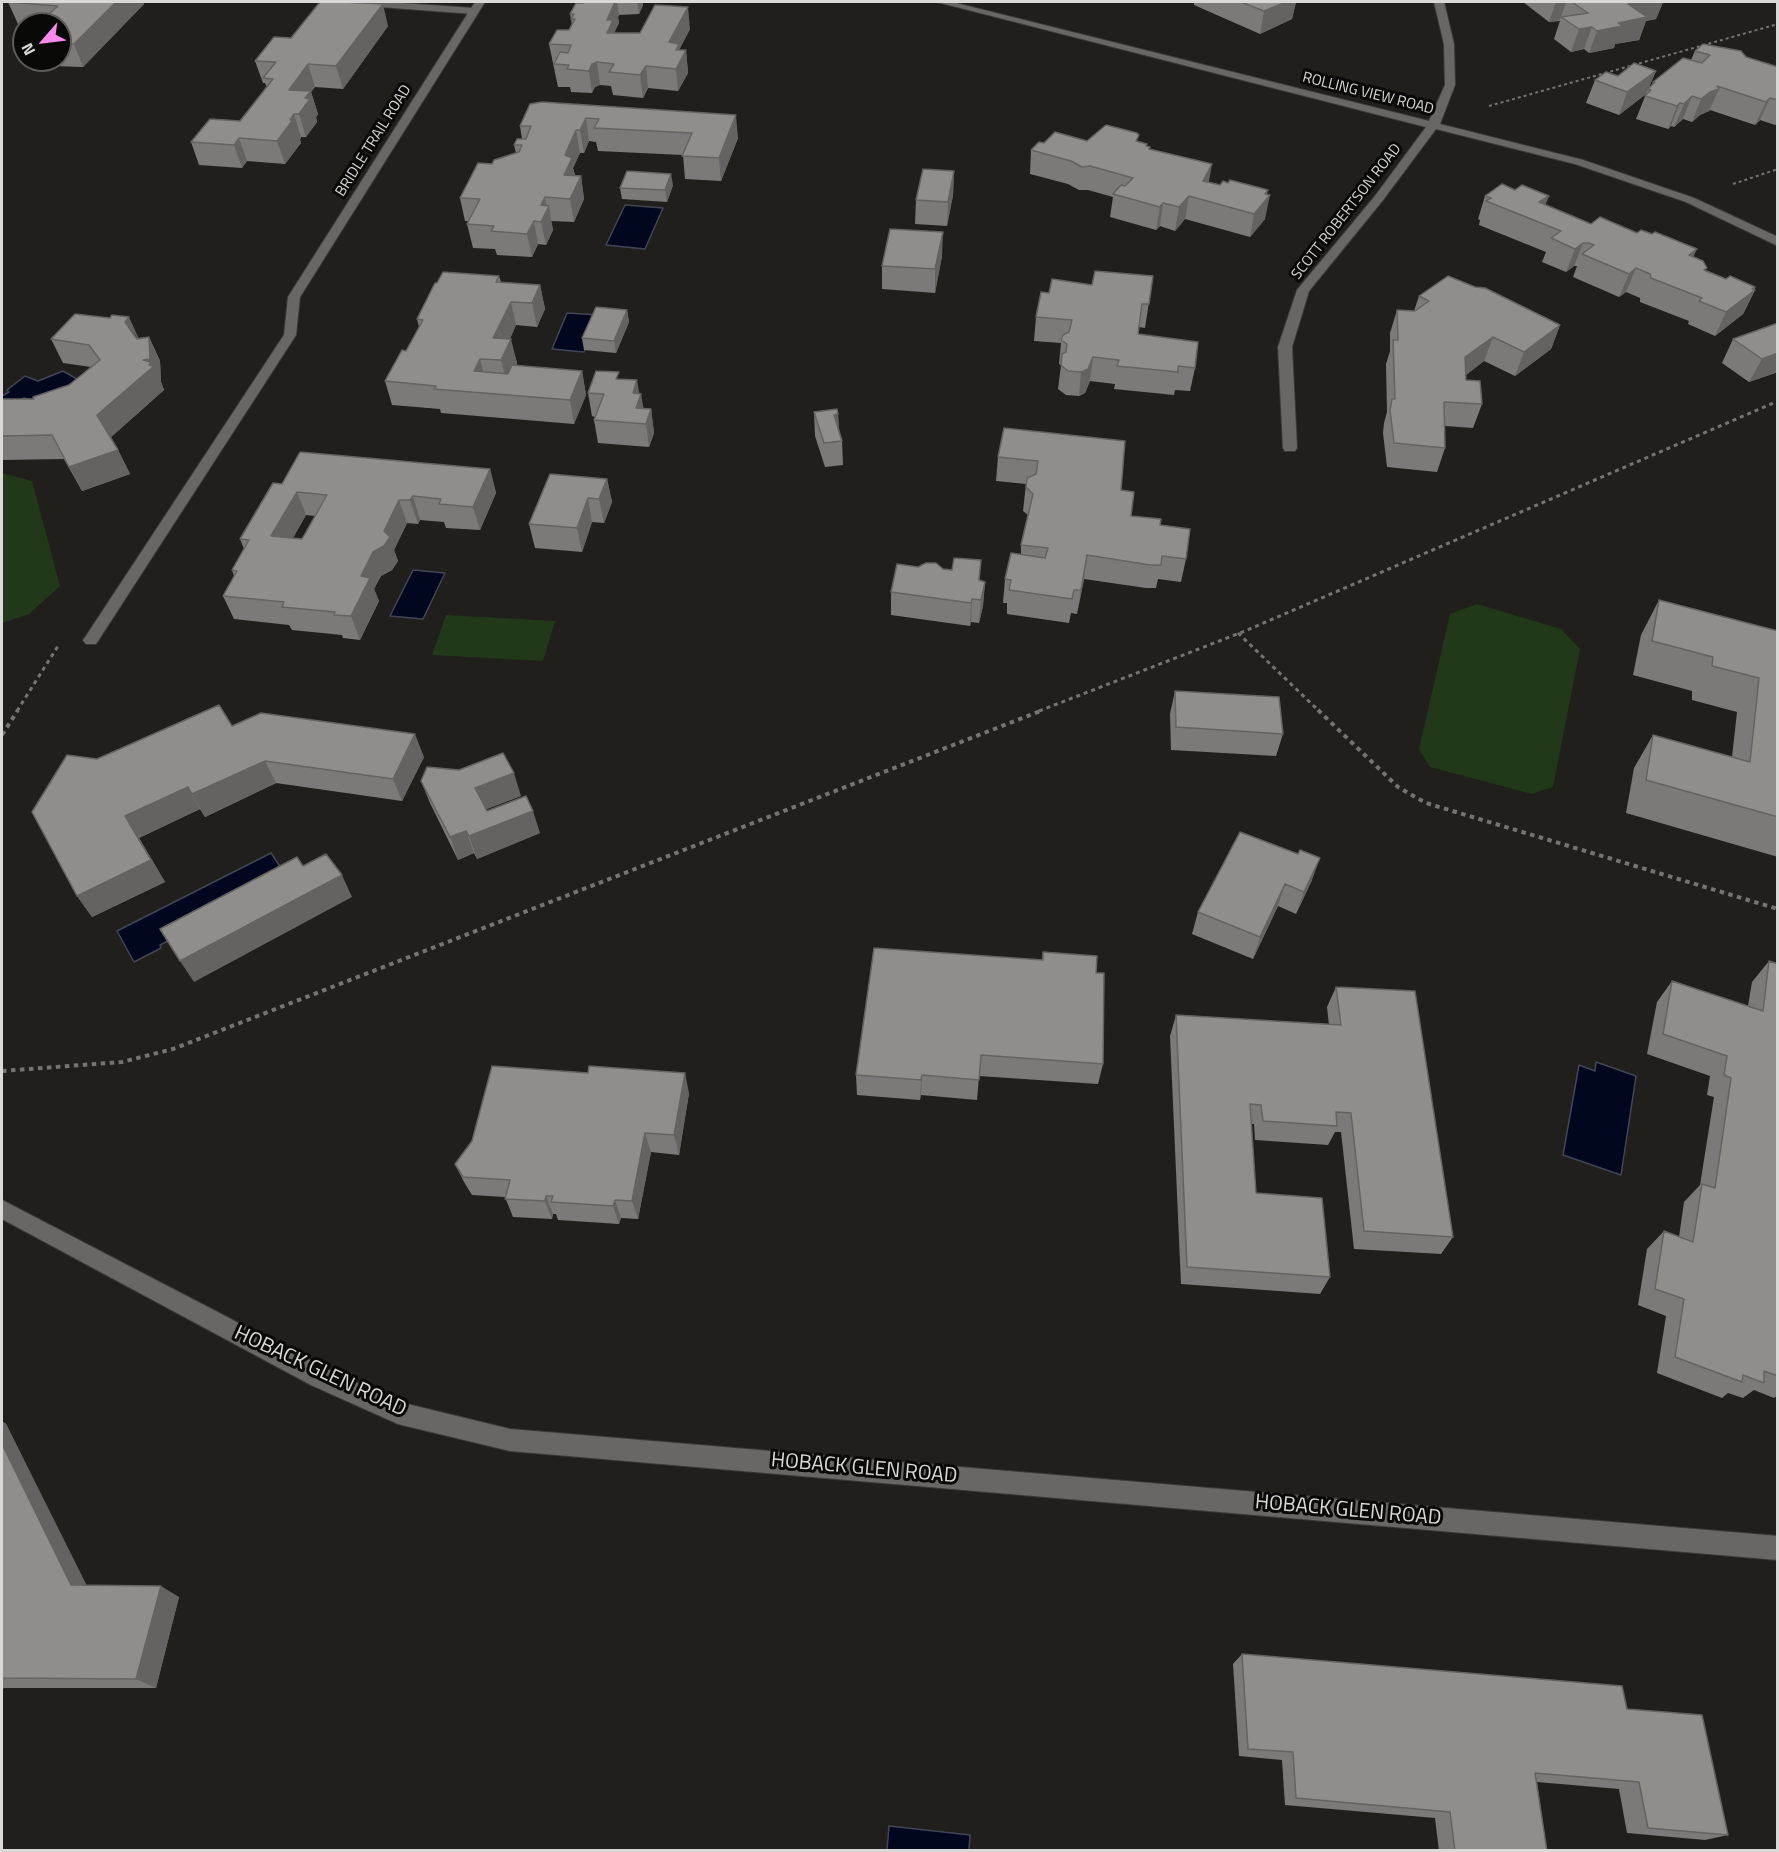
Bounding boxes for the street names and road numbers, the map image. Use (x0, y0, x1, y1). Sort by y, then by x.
street label: ROLLING VIEW ROAD (1300, 69, 1436, 119)
street label: BRIDLE TRAIL ROAD (332, 82, 416, 200)
street label: SCOTT ROBERTSON ROAD (1288, 140, 1406, 284)
street label: HOBACK GLEN ROAD (230, 1321, 410, 1423)
street label: HOBACK GLEN ROAD (770, 1448, 958, 1490)
street label: HOBACK GLEN ROAD (1254, 1490, 1442, 1532)

